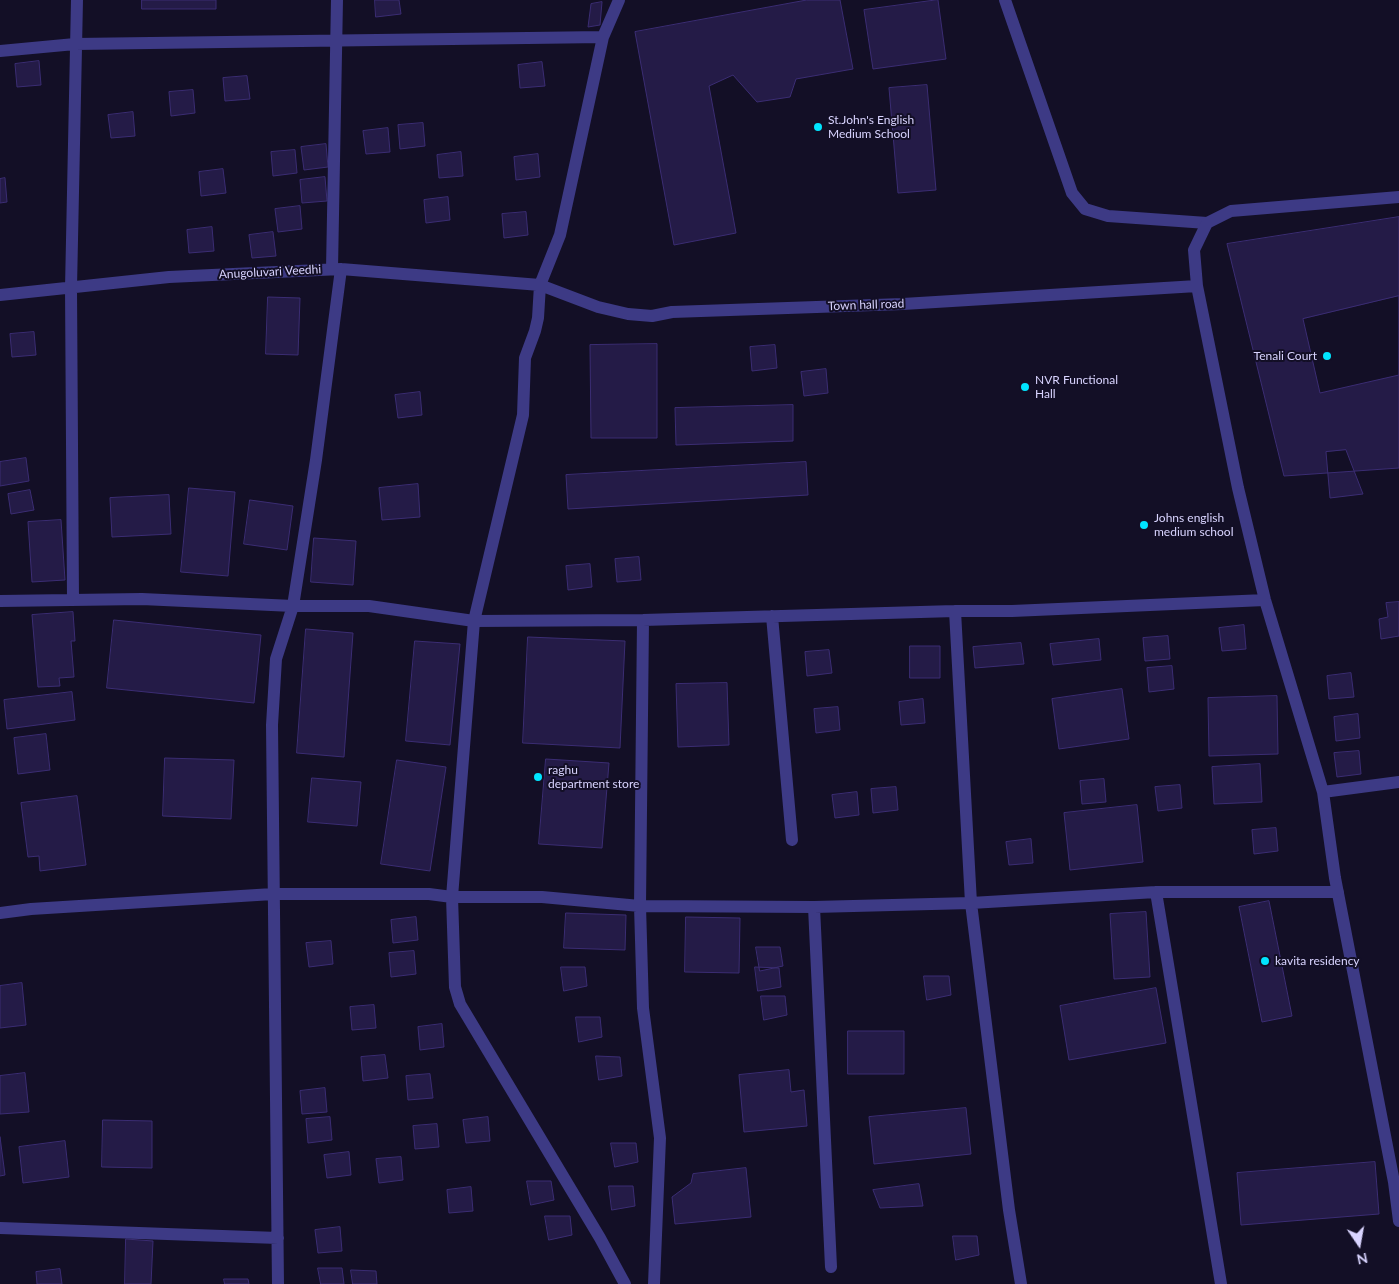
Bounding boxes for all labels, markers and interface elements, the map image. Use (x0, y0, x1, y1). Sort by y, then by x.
place label: St.John's English Medium School (828, 113, 914, 141)
marker: St.John's English Medium School (812, 121, 824, 133)
street label: Anugoluvari Veedhi (218, 262, 322, 282)
street label: Town hall road (828, 296, 904, 314)
place label: Tenali Court (1254, 349, 1317, 363)
marker: Tenali Court (1321, 350, 1333, 362)
place label: NVR Functional Hall (1035, 373, 1118, 401)
marker: NVR Functional Hall (1019, 381, 1031, 393)
place label: Johns english medium school (1154, 511, 1233, 539)
marker: Johns english medium school (1138, 519, 1150, 531)
place label: raghu department store (548, 763, 639, 791)
marker: raghu department store (532, 771, 544, 783)
place label: kavita residency (1275, 954, 1360, 968)
marker: kavita residency (1259, 955, 1271, 967)
north arrow (1334, 1219, 1384, 1269)
text: N (1355, 1250, 1369, 1269)

